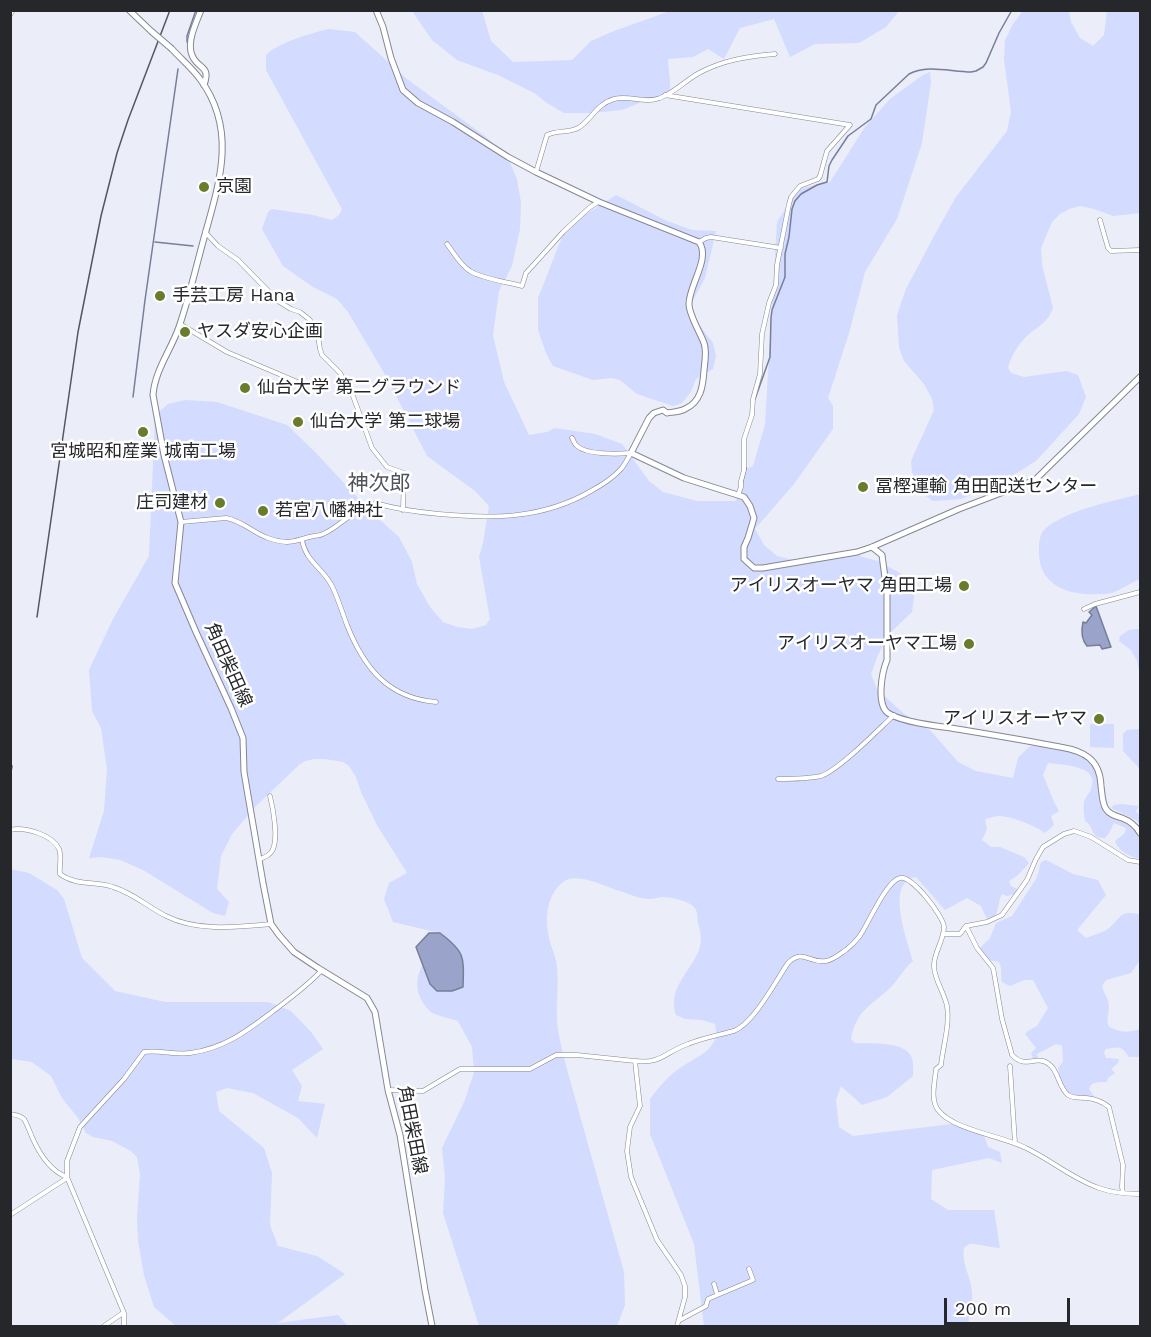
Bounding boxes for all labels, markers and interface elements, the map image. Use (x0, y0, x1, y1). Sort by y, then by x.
place label: 京園 (216, 176, 252, 198)
marker: 京園 (197, 180, 211, 194)
place label: 手芸工房 Hana (172, 285, 295, 307)
marker: 手芸工房 Hana (153, 289, 167, 303)
place label: ヤスダ安心企画 (197, 321, 323, 343)
marker: ヤスダ安心企画 (178, 325, 192, 339)
place label: 仙台大学 第二グラウンド (257, 377, 461, 399)
marker: 仙台大学 第二グラウンド (238, 381, 252, 395)
place label: 仙台大学 第二球場 (310, 411, 460, 433)
marker: 仙台大学 第二球場 (291, 415, 305, 429)
marker: 宮城昭和産業 城南工場 (136, 425, 150, 439)
place label: 宮城昭和産業 城南工場 (50, 441, 236, 463)
district label: 神次郎 (348, 471, 410, 497)
place label: 冨樫運輸 角田配送センター (875, 476, 1097, 498)
marker: 冨樫運輸 角田配送センター (856, 480, 870, 494)
place label: 庄司建材 (136, 492, 208, 514)
marker: 庄司建材 (213, 496, 227, 510)
place label: 若宮八幡神社 (275, 500, 383, 522)
marker: 若宮八幡神社 (256, 504, 270, 518)
place label: アイリスオーヤマ 角田工場 (730, 575, 952, 597)
marker: アイリスオーヤマ 角田工場 (957, 579, 971, 593)
street label: 角田柴田線 (200, 619, 256, 711)
place label: アイリスオーヤマ工場 (777, 633, 957, 655)
marker: アイリスオーヤマ工場 (962, 637, 976, 651)
place label: アイリスオーヤマ (943, 708, 1087, 730)
marker: アイリスオーヤマ (1092, 712, 1106, 726)
street label: 角田柴田線 (393, 1084, 431, 1176)
scale bar (947, 1286, 1073, 1324)
text: 200 m (955, 1298, 1011, 1319)

